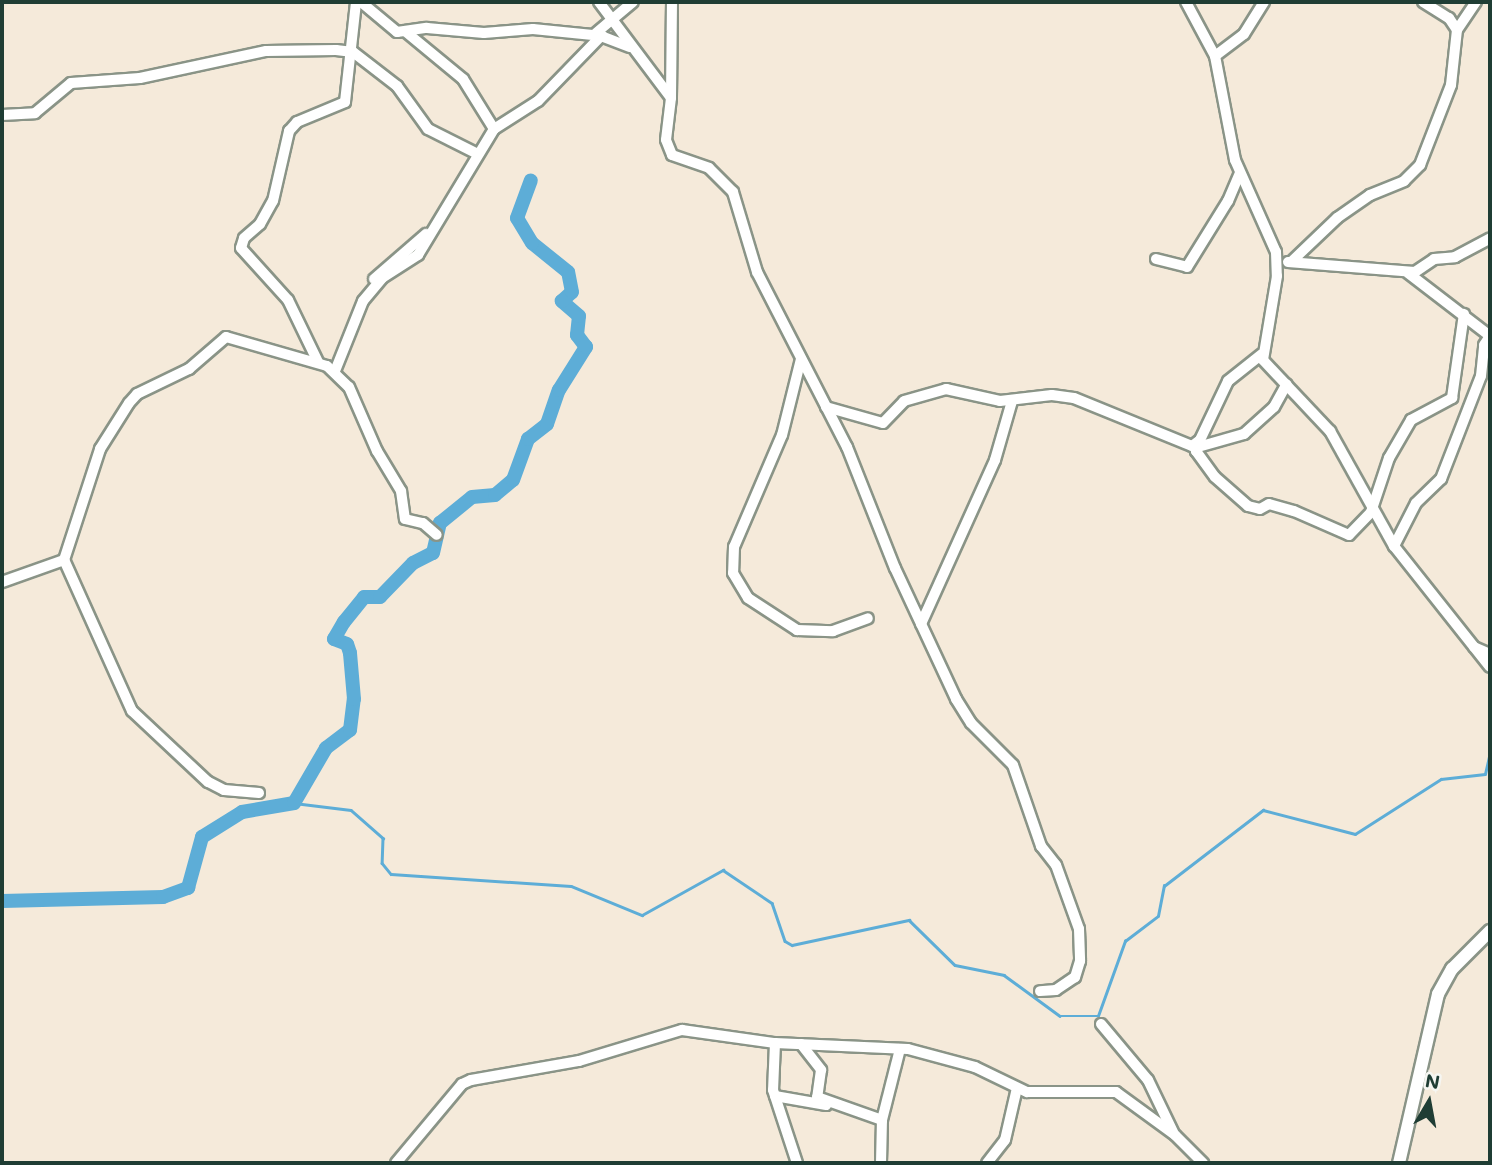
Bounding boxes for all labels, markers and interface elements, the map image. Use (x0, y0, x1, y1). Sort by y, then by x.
north arrow (1394, 1067, 1464, 1137)
text: N (1423, 1067, 1442, 1094)

